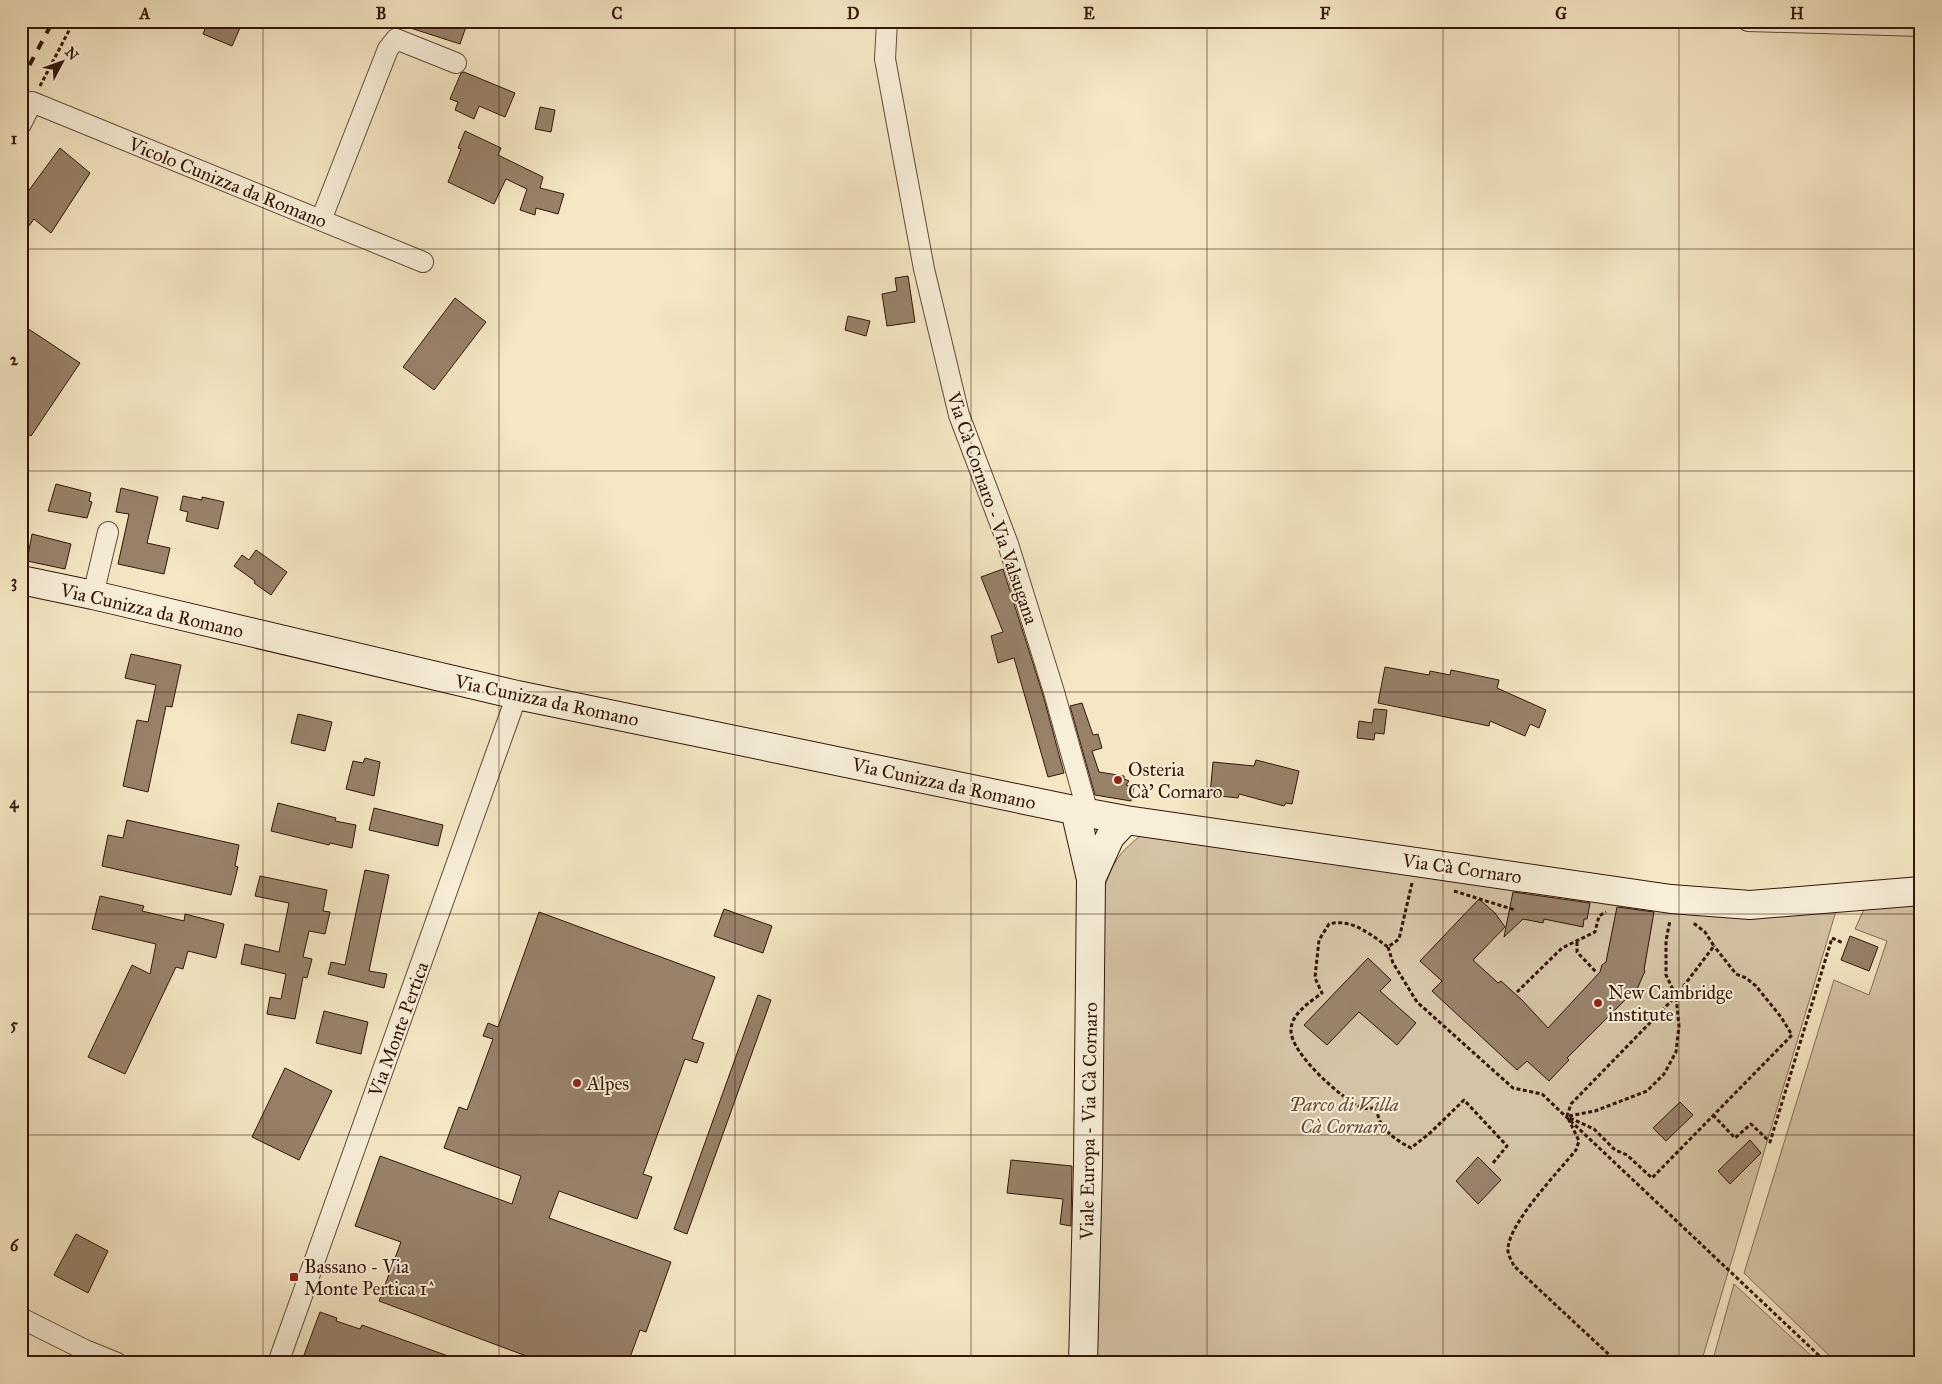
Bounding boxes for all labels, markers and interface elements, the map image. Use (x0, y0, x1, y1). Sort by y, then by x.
text: A (139, 4, 151, 23)
text: B (376, 4, 386, 23)
text: C (612, 4, 623, 23)
text: D (847, 4, 860, 23)
text: E (1083, 4, 1095, 23)
text: F (1320, 4, 1331, 23)
text: G (1555, 4, 1567, 23)
text: H (1790, 4, 1804, 23)
north arrow (38, 38, 88, 88)
text: N (61, 44, 82, 64)
text: 1 (11, 129, 18, 148)
street label: Vicolo Cunizza da Romano (124, 132, 330, 233)
text: 2 (10, 350, 19, 369)
street label: Via Cà Cornaro - Via Valsugana (941, 388, 1043, 629)
text: 3 (11, 572, 17, 592)
street label: Via Cunizza da Romano (57, 578, 246, 643)
street label: Via Cunizza da Romano (452, 670, 641, 731)
street label: Via Cunizza da Romano (849, 753, 1038, 814)
place label: Osteria Cà' Cornaro (1128, 758, 1223, 803)
marker: Osteria Cà' Cornaro (1112, 774, 1124, 786)
text: 4 (10, 793, 20, 813)
street label: Via Cà Cornaro (1400, 849, 1523, 888)
street label: Via Monte Pertica (363, 958, 434, 1101)
place label: New Cambridge institute (1608, 981, 1733, 1026)
marker: New Cambridge institute (1592, 997, 1604, 1009)
street label: Viale Europa - Via Cà Cornaro (1075, 1002, 1102, 1241)
text: 5 (10, 1015, 18, 1034)
place label: Alpes (586, 1072, 629, 1095)
marker: Alpes (571, 1077, 583, 1089)
park label: Parco di Villa Cà Cornaro (1289, 1093, 1399, 1138)
text: 6 (10, 1236, 19, 1255)
place label: Bassano - Via Monte Pertica 1^ (304, 1255, 436, 1300)
marker: Bassano - Via Monte Pertica 1^ (288, 1271, 300, 1283)

